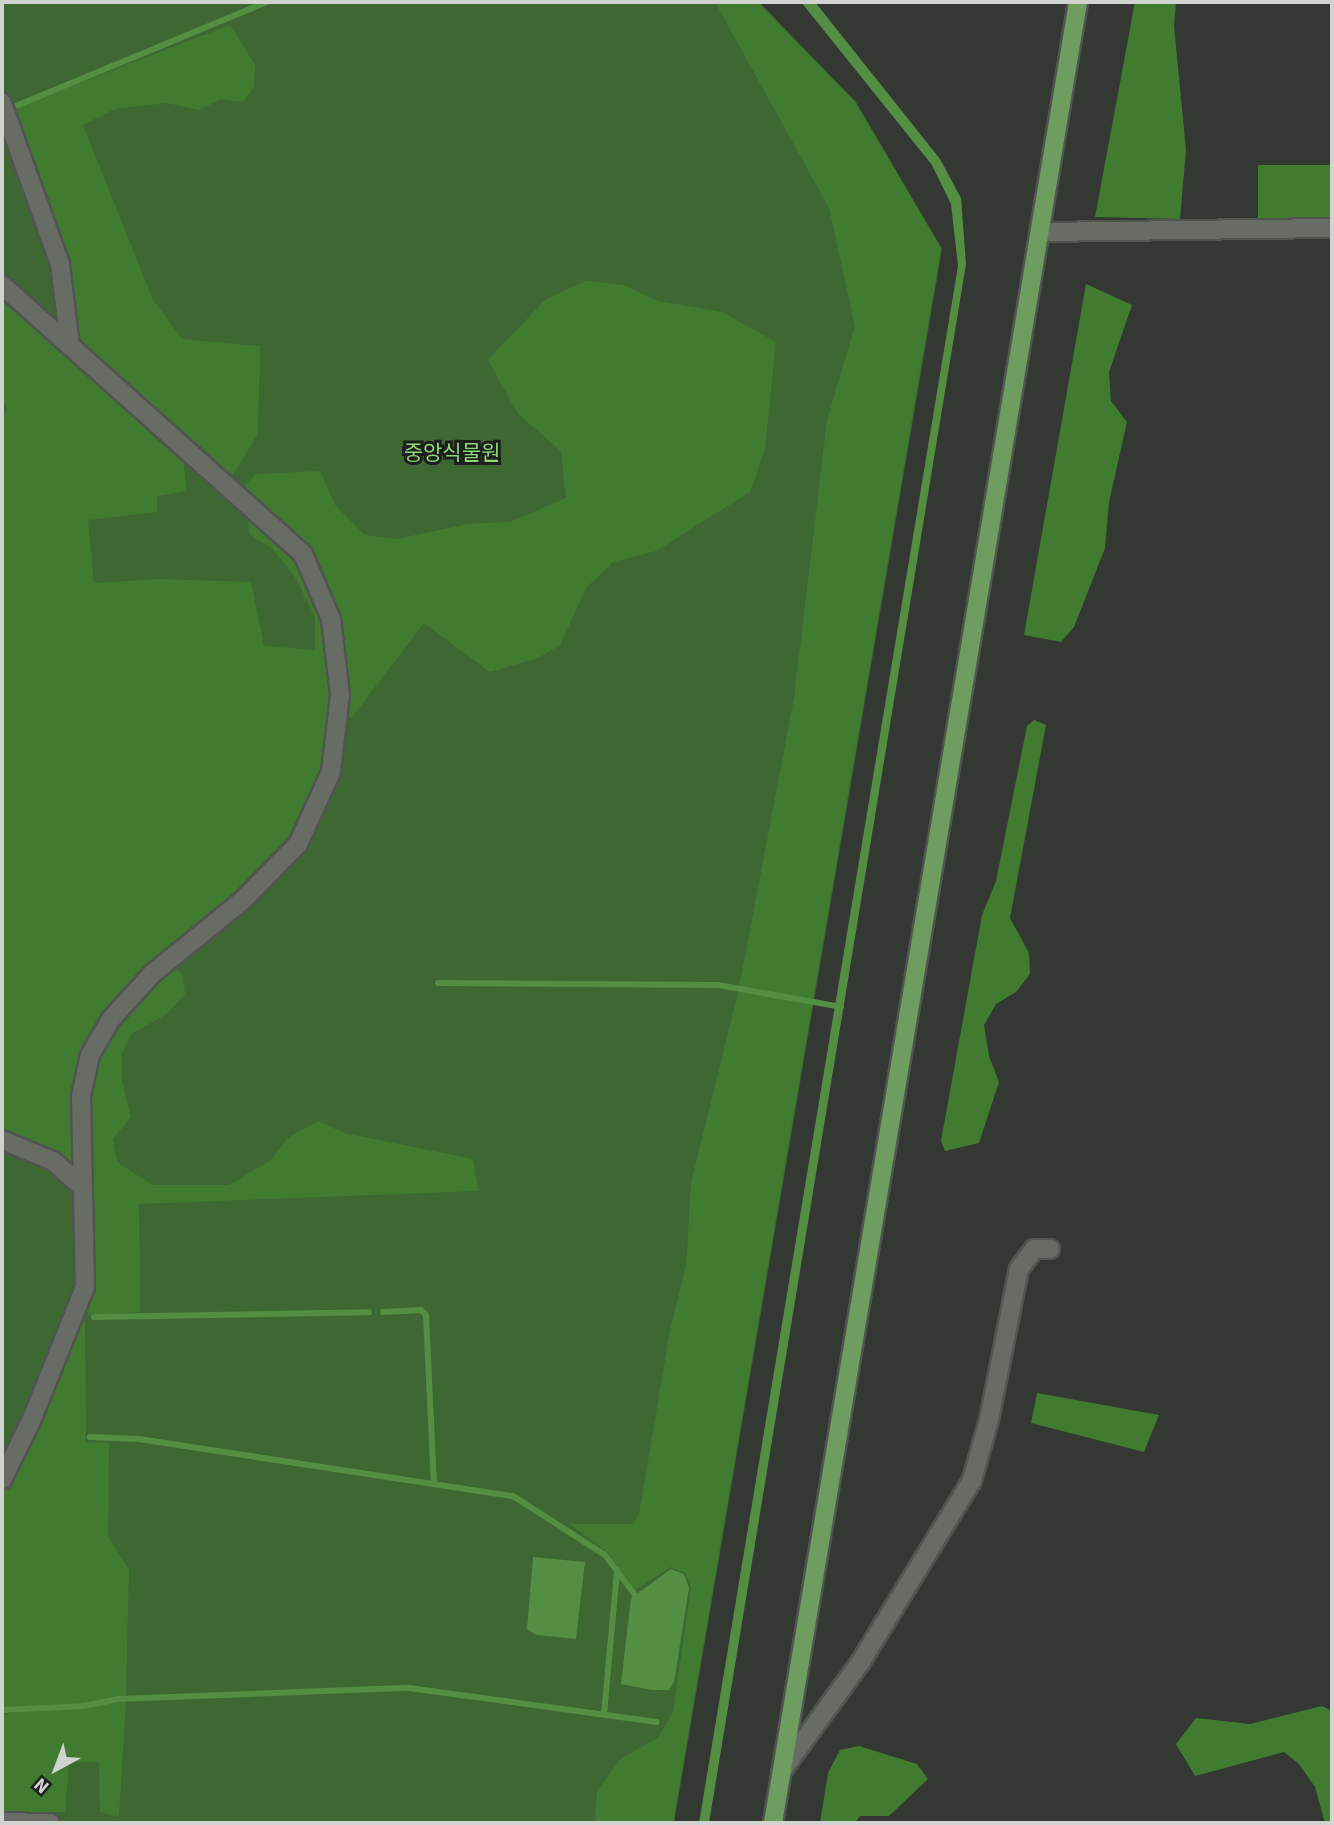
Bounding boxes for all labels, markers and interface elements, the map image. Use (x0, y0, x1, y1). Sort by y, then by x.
park label: 중앙식물원 (404, 440, 500, 466)
north arrow (21, 1734, 91, 1804)
text: N (28, 1771, 56, 1800)

